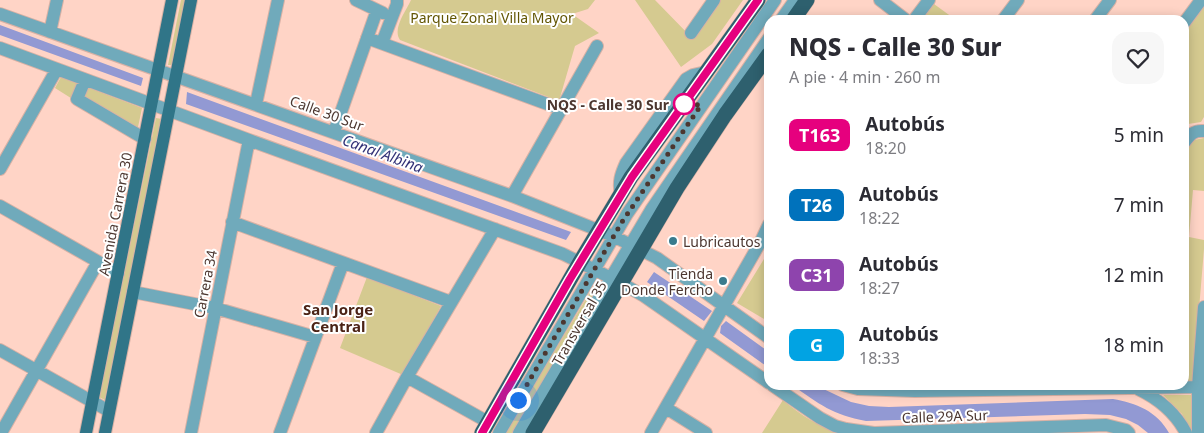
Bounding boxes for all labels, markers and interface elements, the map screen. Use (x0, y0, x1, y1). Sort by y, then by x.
park label: Parque Zonal Villa Mayor (410, 8, 574, 27)
text: NQS - Calle 30 Sur (789, 30, 1002, 63)
button: heart (1112, 32, 1164, 84)
text: A pie · 4 min · 260 m (789, 66, 940, 88)
street label: Calle 30 Sur (287, 91, 367, 135)
marker: NQS - Calle 30 Sur (673, 93, 695, 115)
place label: NQS - Calle 30 Sur (547, 95, 670, 114)
text: Autobús (865, 111, 945, 137)
text: 5 min (1114, 122, 1164, 148)
text: T163 (799, 123, 840, 147)
water label: Canal Albina (340, 129, 427, 177)
text: 18:20 (865, 137, 906, 159)
street label: Avenida Carrera 30 (94, 151, 136, 277)
text: Autobús (859, 181, 939, 207)
text: 7 min (1114, 192, 1164, 218)
text: T26 (801, 193, 832, 217)
text: 18:22 (859, 207, 900, 229)
place label: Lubricautos (683, 232, 761, 251)
marker: Lubricautos (667, 235, 679, 247)
street label: Carrera 34 (189, 248, 221, 320)
text: Autobús (859, 251, 939, 277)
text: 12 min (1103, 262, 1164, 288)
text: C31 (800, 263, 833, 287)
place label: Tienda Donde Fercho (621, 264, 713, 299)
marker: Tienda Donde Fercho (717, 275, 729, 287)
street label: Transversal 35 (547, 277, 611, 369)
text: 18:27 (859, 277, 900, 299)
district label: San Jorge Central (303, 299, 373, 336)
text: Autobús (859, 321, 939, 347)
text: 18 min (1103, 332, 1164, 358)
text: G (810, 333, 823, 357)
text: 18:33 (859, 347, 900, 369)
your location (506, 388, 531, 413)
street label: Calle 29A Sur (902, 405, 989, 427)

